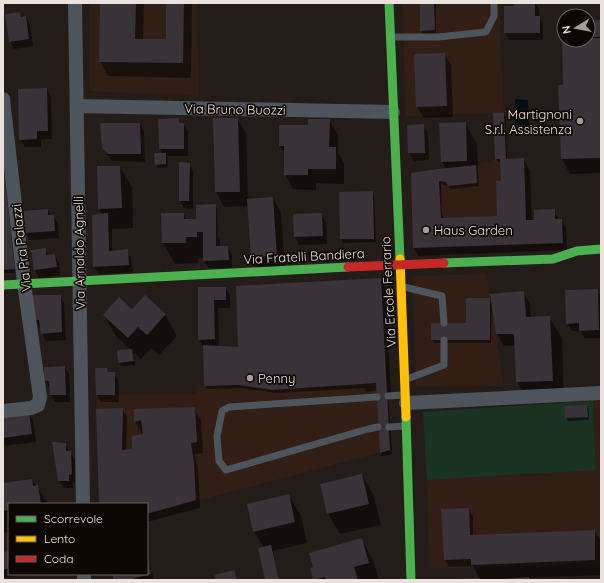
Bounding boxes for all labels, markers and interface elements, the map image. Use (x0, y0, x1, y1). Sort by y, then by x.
north arrow (556, 8, 596, 48)
text: N (559, 25, 574, 35)
street label: Via Bruno Buozzi (184, 100, 286, 118)
place label: Martignoni S.r.l. Assistenza (485, 106, 572, 137)
marker: Martignoni S.r.l. Assistenza (575, 116, 585, 126)
street label: Via Arnaldo Agnelli (70, 196, 88, 310)
street label: Via Pra Palazzi (8, 203, 34, 293)
place label: Haus Garden (434, 222, 513, 238)
marker: Haus Garden (421, 225, 431, 235)
street label: Via Ercole Ferrario (377, 236, 399, 348)
street label: Via Fratelli Bandiera (243, 245, 365, 267)
place label: Penny (258, 370, 295, 386)
marker: Penny (245, 373, 255, 383)
legend (8, 503, 148, 575)
text: Scorrevole (44, 511, 103, 526)
text: Lento (44, 531, 75, 546)
text: Coda (44, 551, 74, 566)

